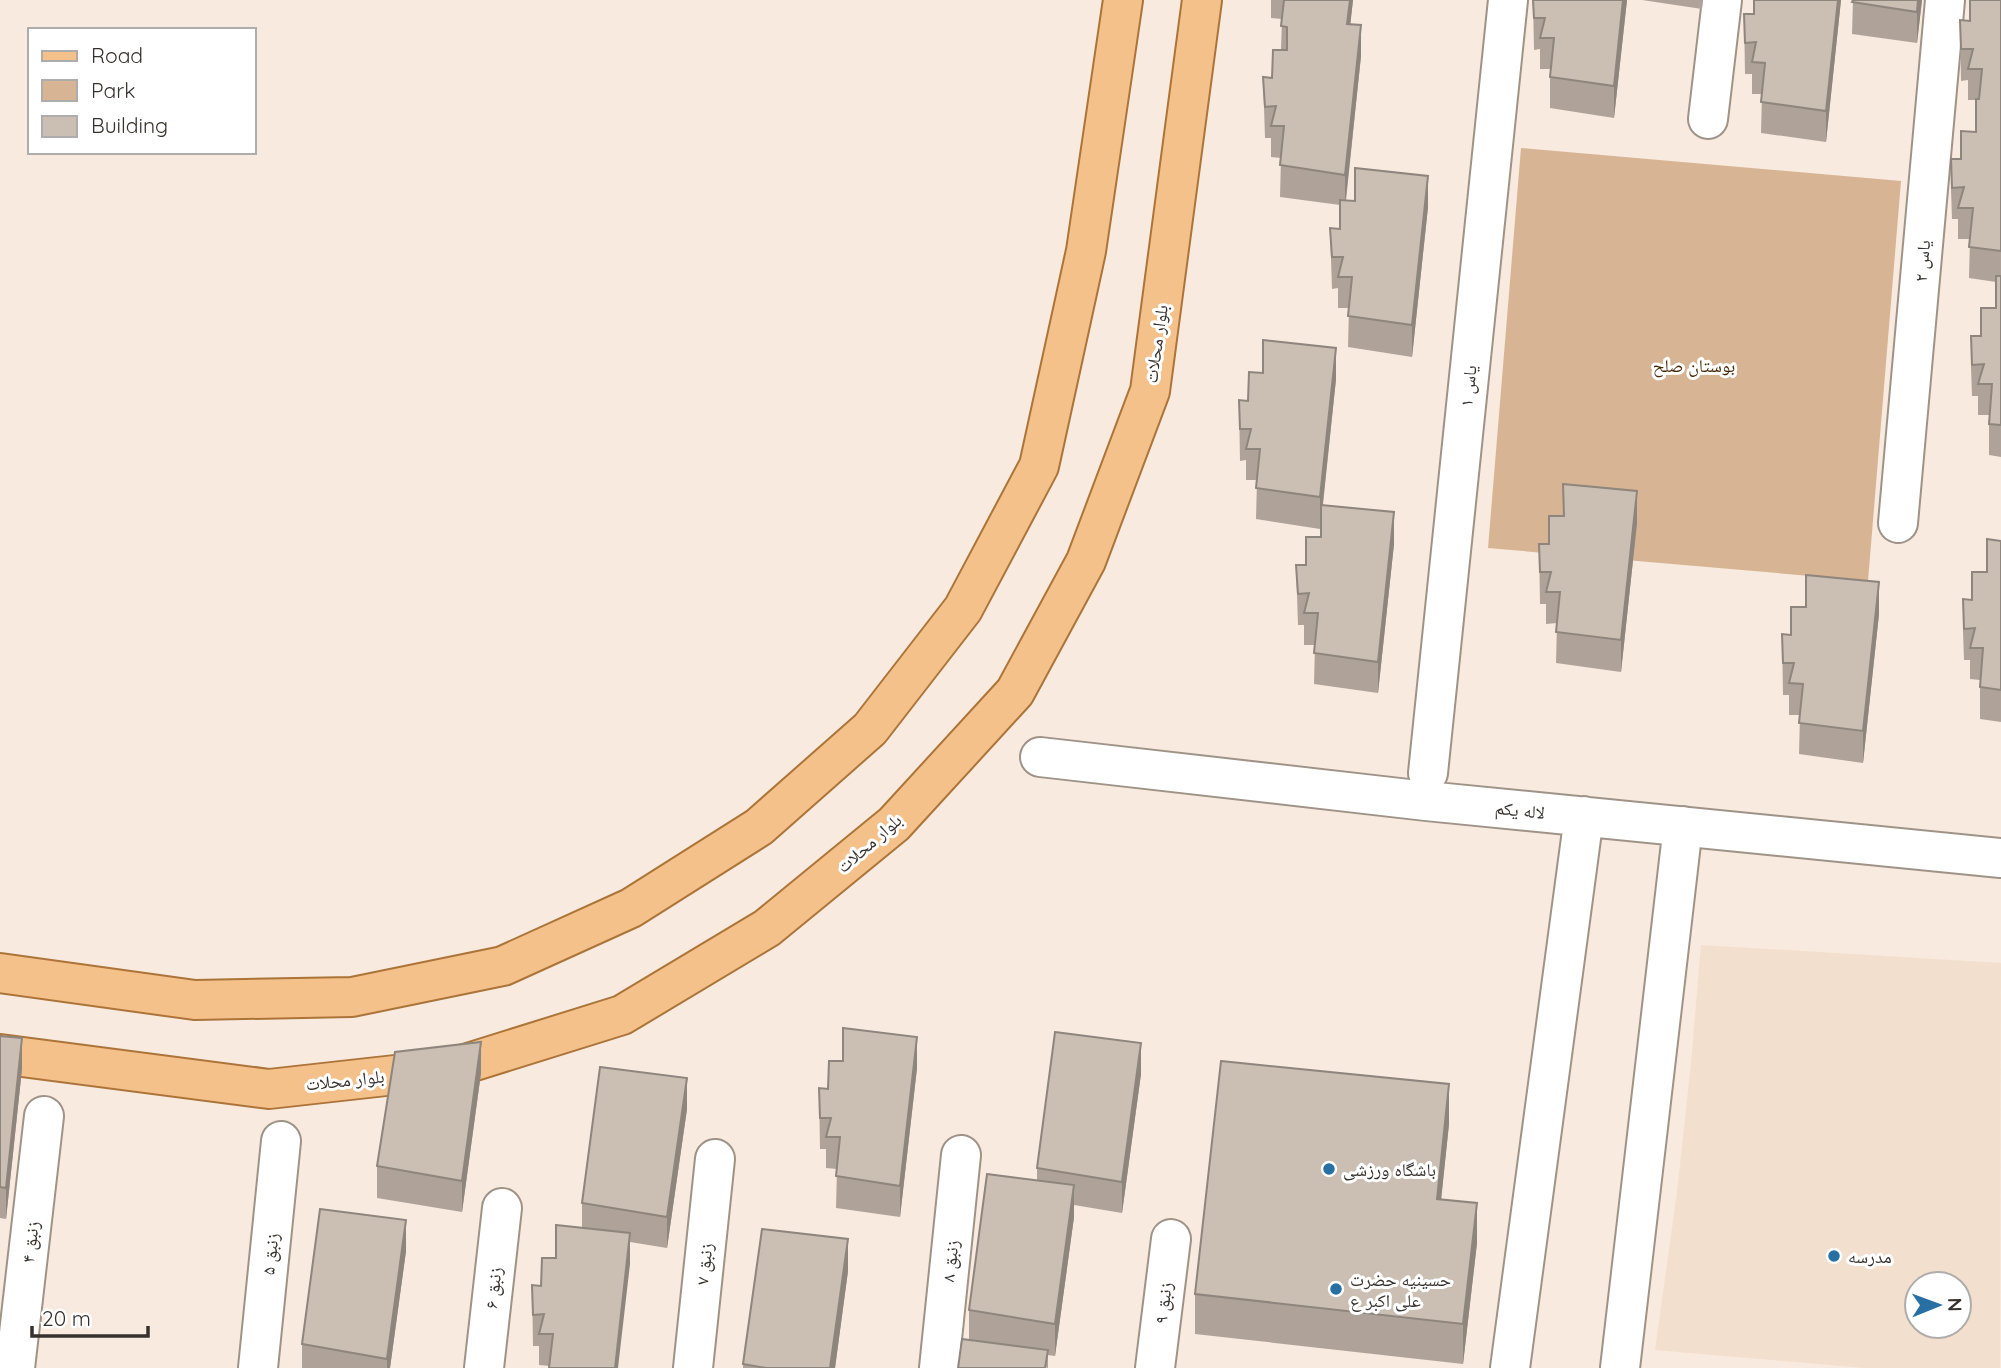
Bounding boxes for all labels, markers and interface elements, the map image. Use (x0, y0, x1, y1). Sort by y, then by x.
legend (28, 28, 256, 154)
text: Road (91, 42, 143, 68)
text: Park (91, 77, 135, 103)
text: Building (91, 112, 168, 138)
street label: یاس ۲ (1909, 239, 1935, 283)
street label: بلوار محلات (1139, 303, 1173, 385)
park label: بوستان صلح (1653, 354, 1735, 378)
street label: یاس ۱ (1454, 364, 1482, 408)
street label: لاله یکم (1494, 796, 1546, 825)
street label: بلوار محلات (832, 808, 906, 878)
street label: بلوار محلات (305, 1064, 386, 1096)
place label: باشگاه ورزشی (1343, 1158, 1436, 1181)
marker: باشگاه ورزشی (1321, 1161, 1337, 1177)
street label: زنبق ۴ (16, 1220, 44, 1264)
street label: زنبق ۵ (256, 1232, 284, 1276)
street label: زنبق ۸ (936, 1239, 964, 1283)
street label: زنبق ۷ (690, 1242, 718, 1286)
place label: مدرسه (1848, 1245, 1892, 1268)
marker: مدرسه (1826, 1248, 1842, 1264)
street label: زنبق ۶ (479, 1266, 507, 1310)
place label: حسینیه حضرت علی اکبر ع (1350, 1268, 1451, 1312)
north arrow (1903, 1270, 1973, 1340)
street label: زنبق ۹ (1149, 1281, 1177, 1325)
marker: حسینیه حضرت علی اکبر ع (1328, 1281, 1344, 1297)
scale bar (32, 1294, 147, 1338)
text: N (1943, 1298, 1967, 1312)
text: 20 m (42, 1305, 91, 1331)

